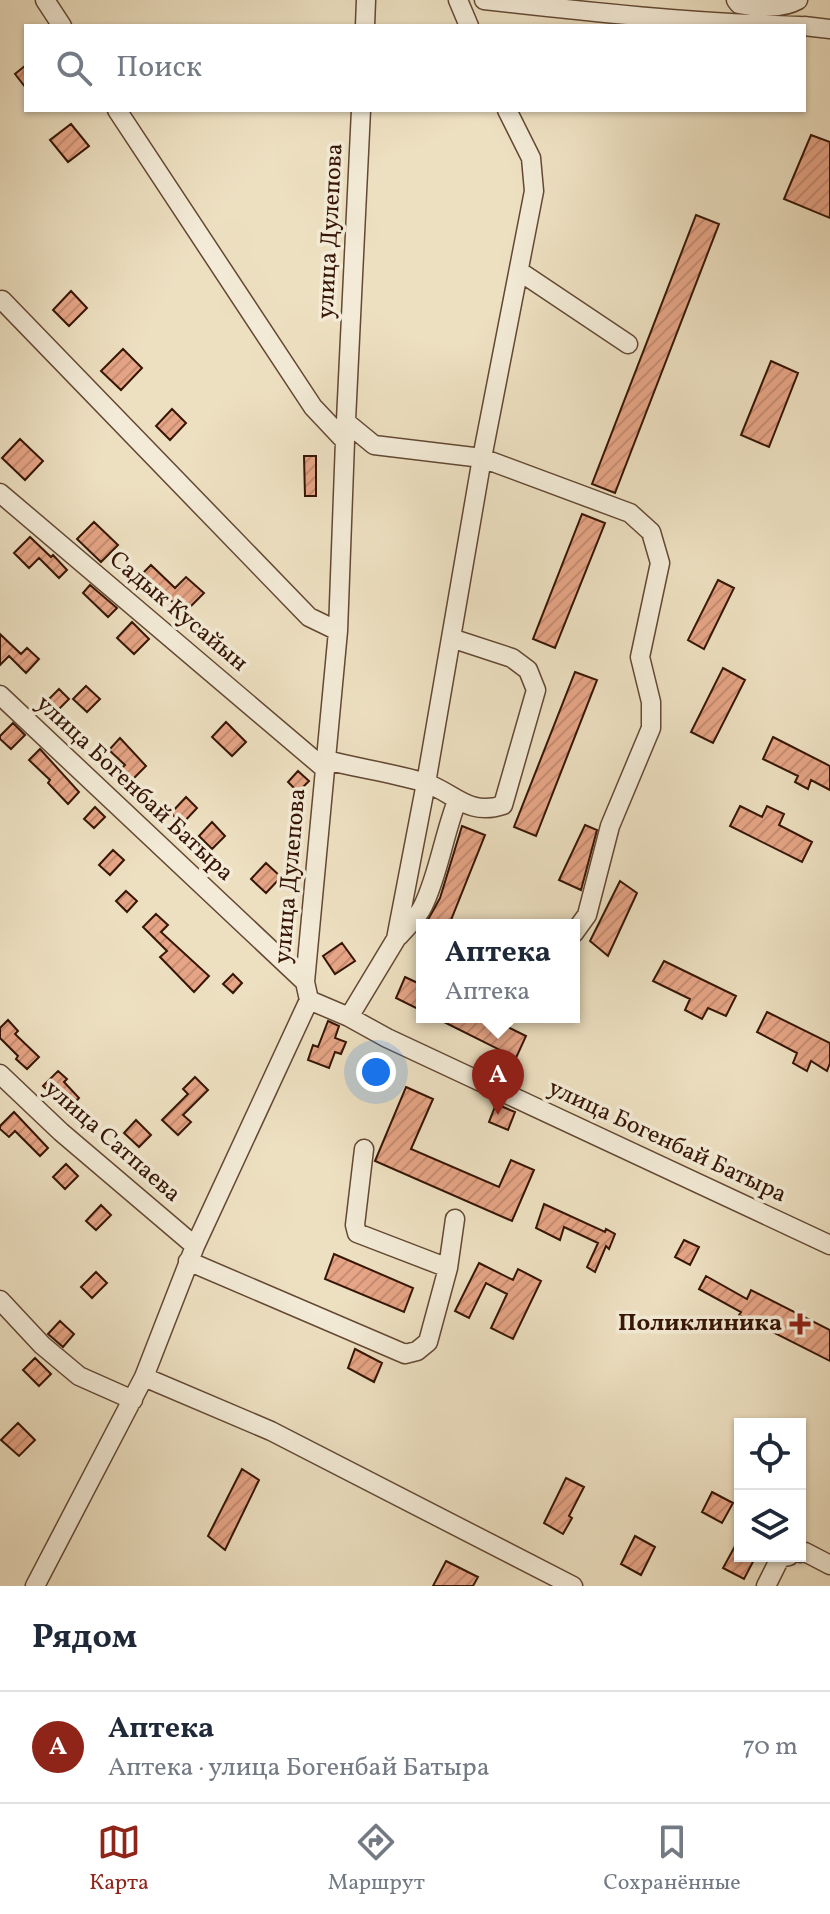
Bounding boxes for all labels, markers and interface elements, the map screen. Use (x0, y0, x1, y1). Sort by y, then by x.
search box (24, 24, 806, 112)
icon: search (52, 46, 96, 90)
text: Поиск (116, 47, 202, 89)
street label: улица Дулепова (309, 142, 353, 320)
street label: Садык Кусайын (101, 544, 255, 680)
street label: улица Богенбай Батыра (27, 688, 241, 890)
street label: улица Дулепова (266, 787, 316, 965)
popup (416, 919, 580, 1023)
text: Аптека (445, 932, 551, 974)
text: Аптека (445, 974, 530, 1010)
pin: A (472, 1049, 524, 1115)
your location (356, 1052, 396, 1092)
street label: улица Богенбай Батыра (542, 1072, 792, 1212)
street label: улица Сатпаева (36, 1073, 188, 1211)
place label: Поликлиника (618, 1307, 782, 1341)
marker: Поликлиника (789, 1313, 811, 1335)
map controls (734, 1418, 806, 1562)
button: locate (734, 1418, 806, 1490)
button: layers (734, 1490, 806, 1562)
text: Рядом (32, 1615, 137, 1662)
text: Аптека (108, 1708, 214, 1750)
text: A (49, 1729, 67, 1765)
text: 70 m (743, 1729, 798, 1765)
text: Аптека · улица Богенбай Батыра (108, 1750, 490, 1786)
tab: Карта (89, 1820, 149, 1899)
tab: Маршрут (328, 1820, 425, 1899)
tab: Сохранённые (603, 1820, 741, 1899)

